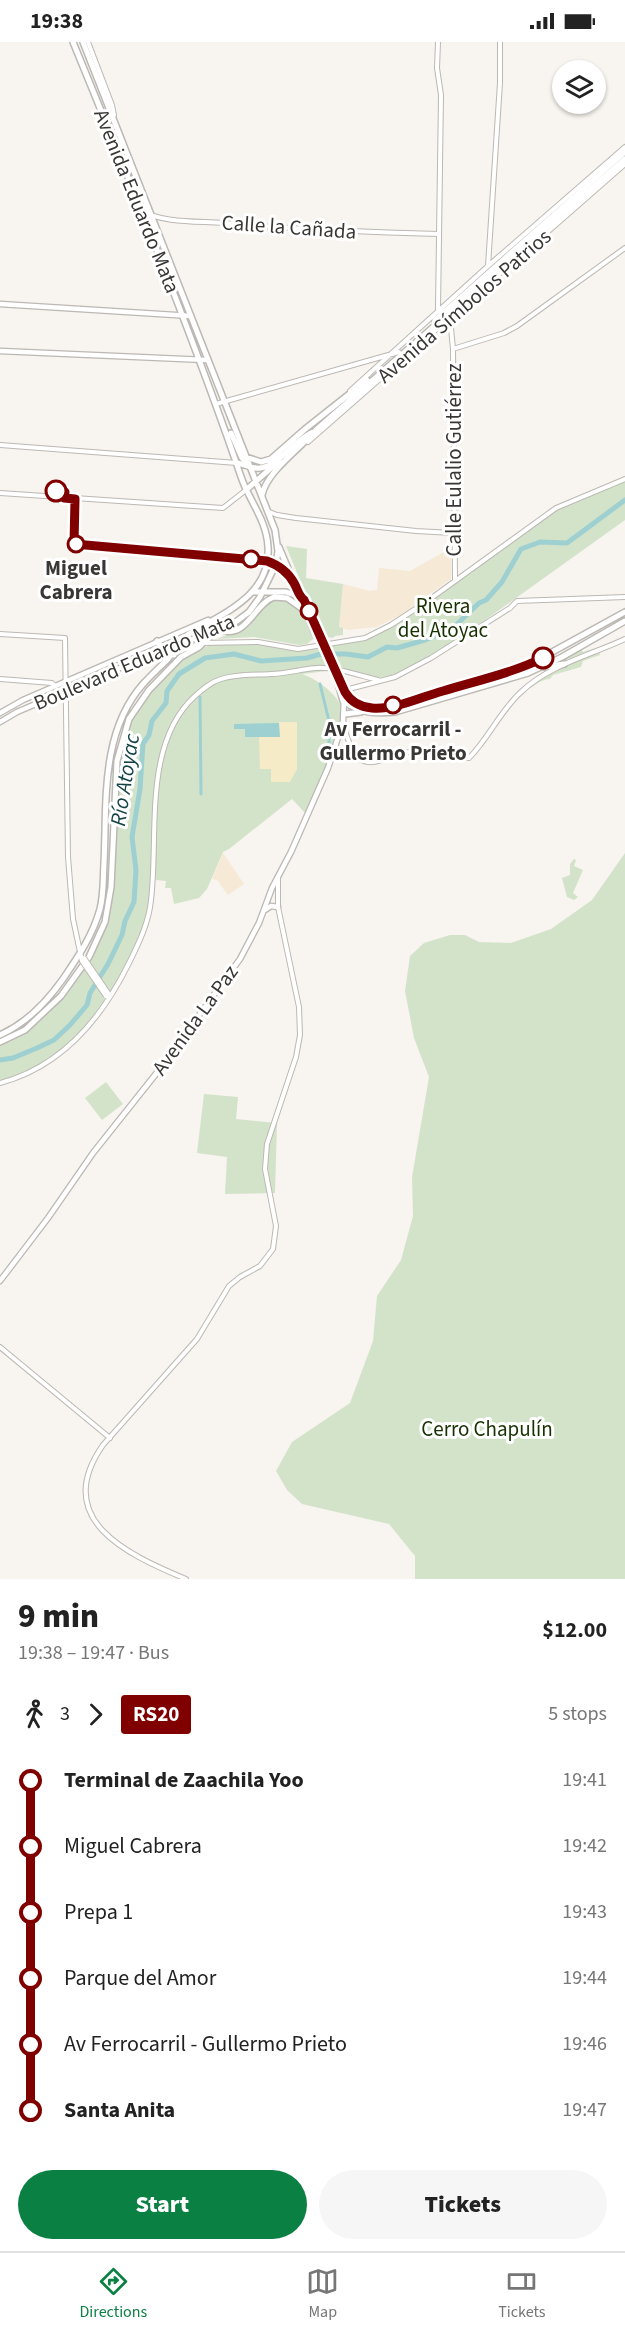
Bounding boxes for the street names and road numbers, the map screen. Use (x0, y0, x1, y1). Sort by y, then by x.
street label: Avenida Eduardo Mata (86, 104, 188, 298)
street label: Calle la Cañada (221, 207, 357, 247)
street label: Avenida Símbolos Patrios (370, 222, 558, 390)
street label: Calle Eulalio Gutiérrez (439, 363, 469, 557)
street label: Boulevard Eduardo Mata (29, 606, 239, 718)
street label: Avenida La Paz (145, 959, 245, 1081)

